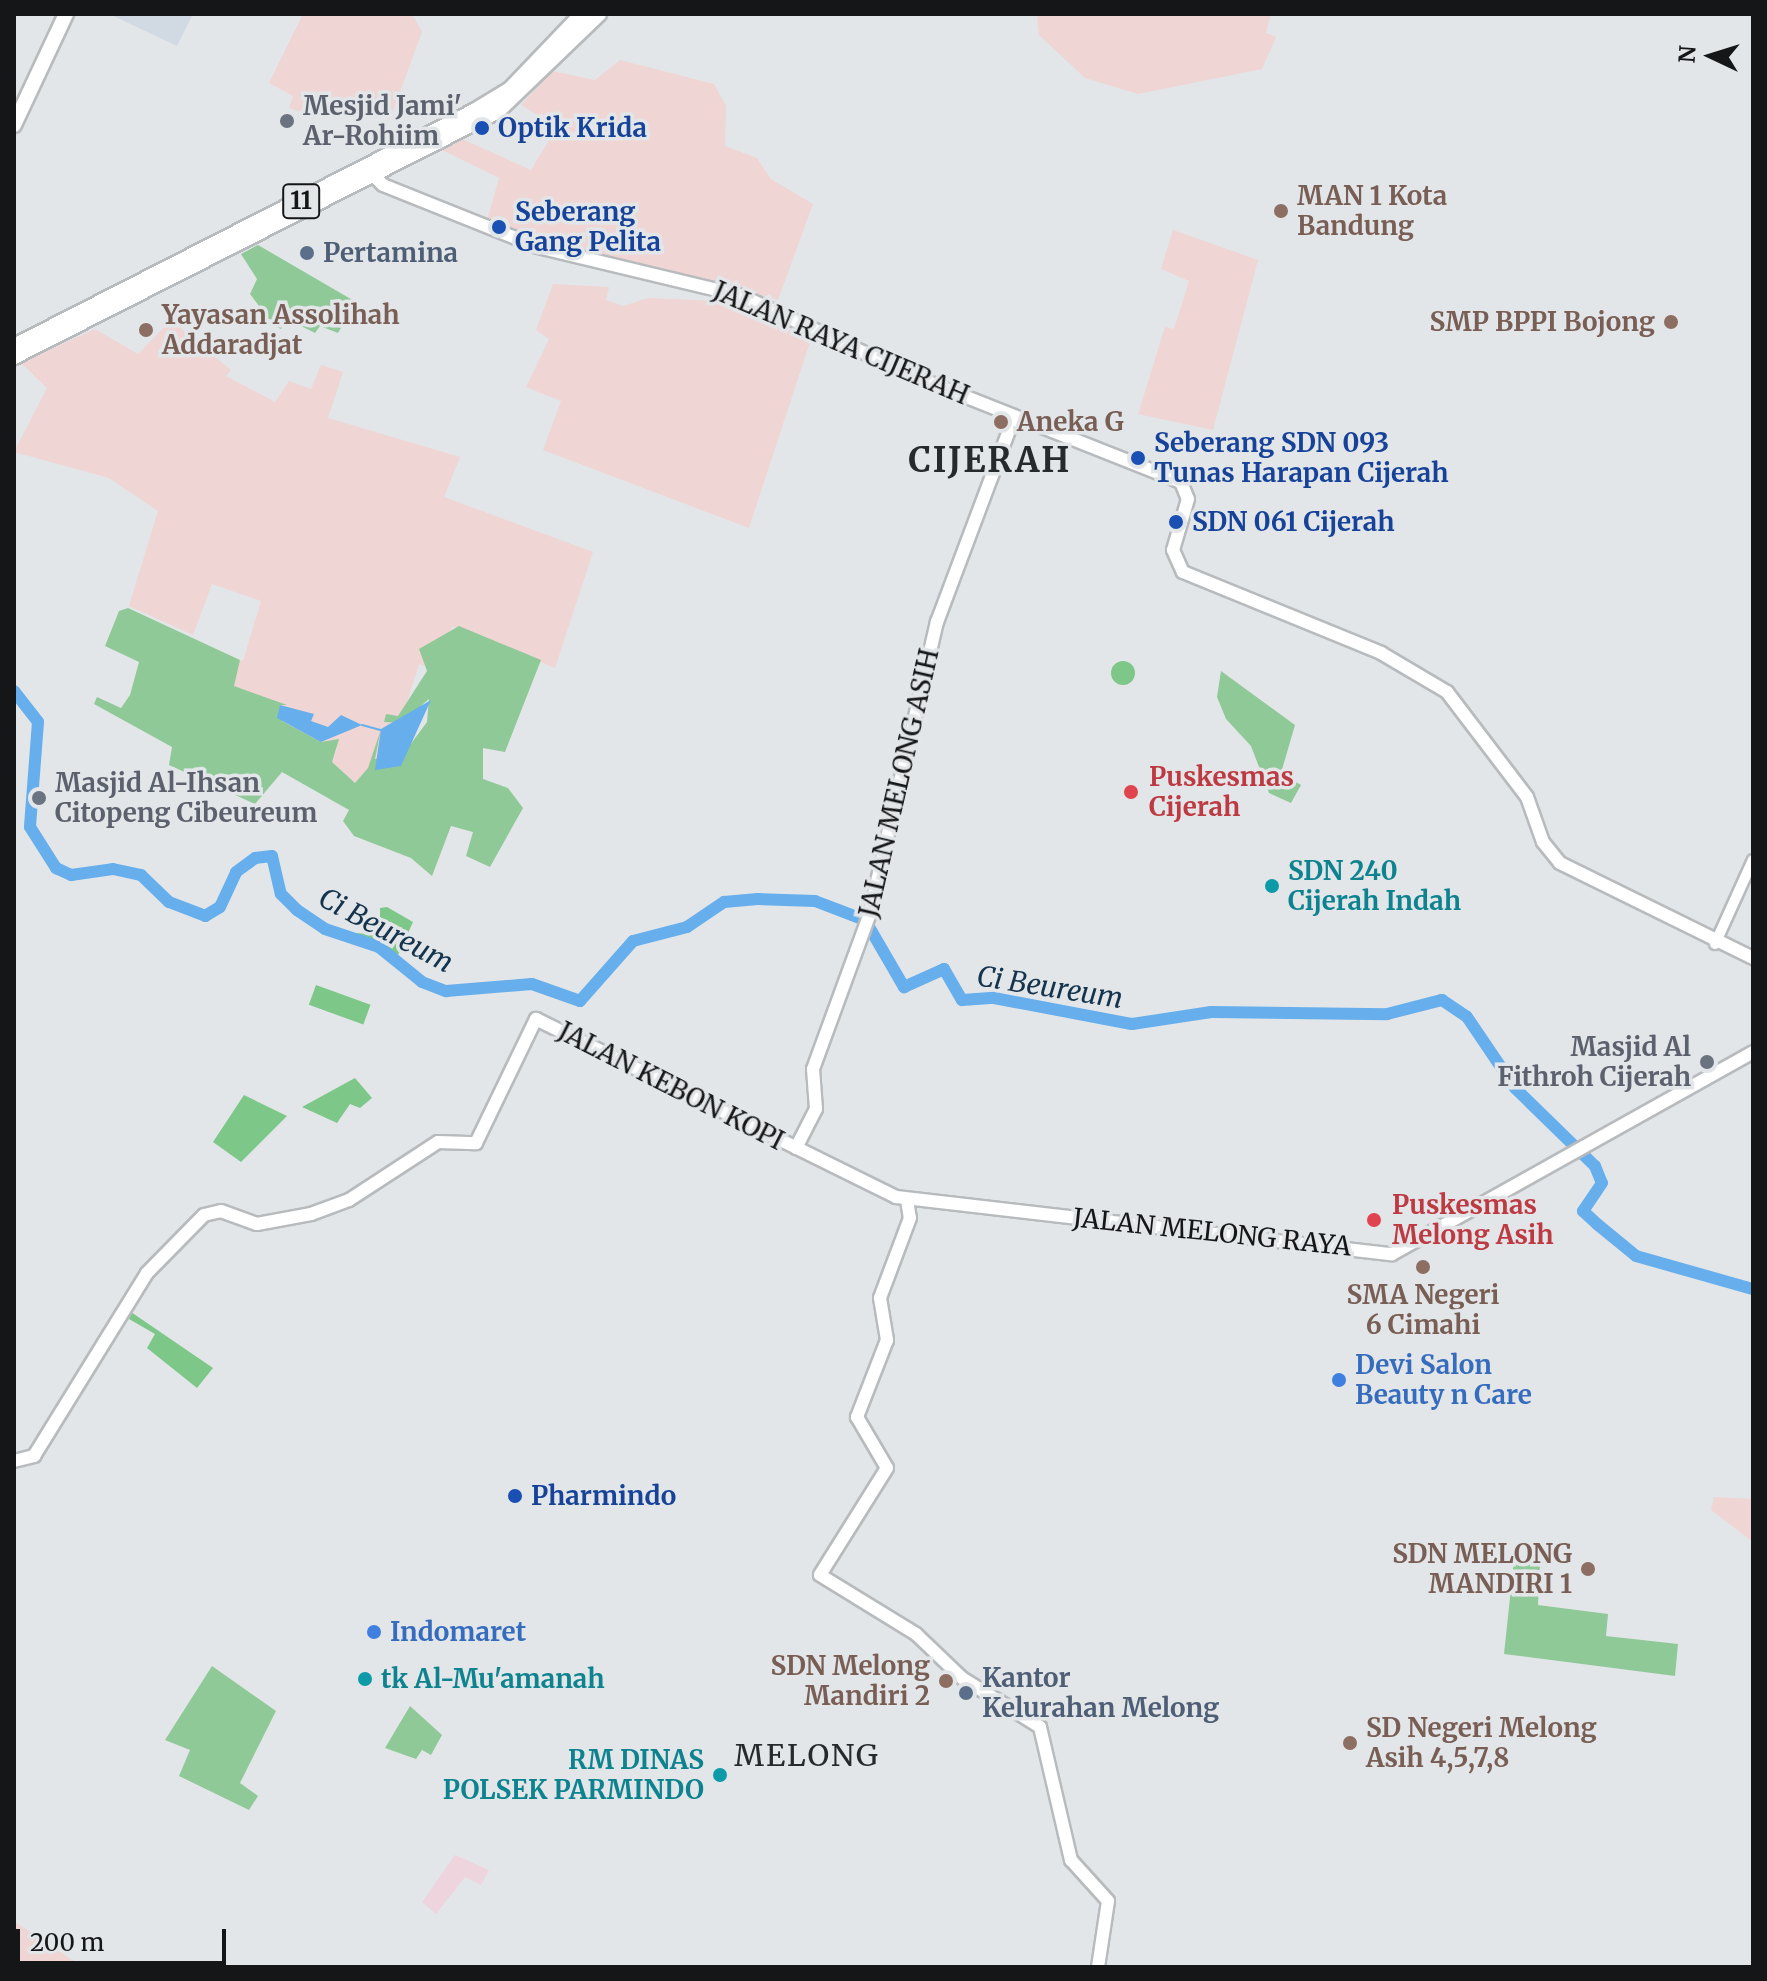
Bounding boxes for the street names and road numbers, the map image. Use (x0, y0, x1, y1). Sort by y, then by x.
road number: 11 (281, 181, 321, 221)
street label: JALAN RAYA CIJERAH (709, 275, 973, 411)
street label: JALAN MELONG ASIH (853, 646, 945, 920)
street label: JALAN KEBON KOPI (553, 1016, 789, 1156)
street label: JALAN MELONG RAYA (1071, 1202, 1353, 1262)

